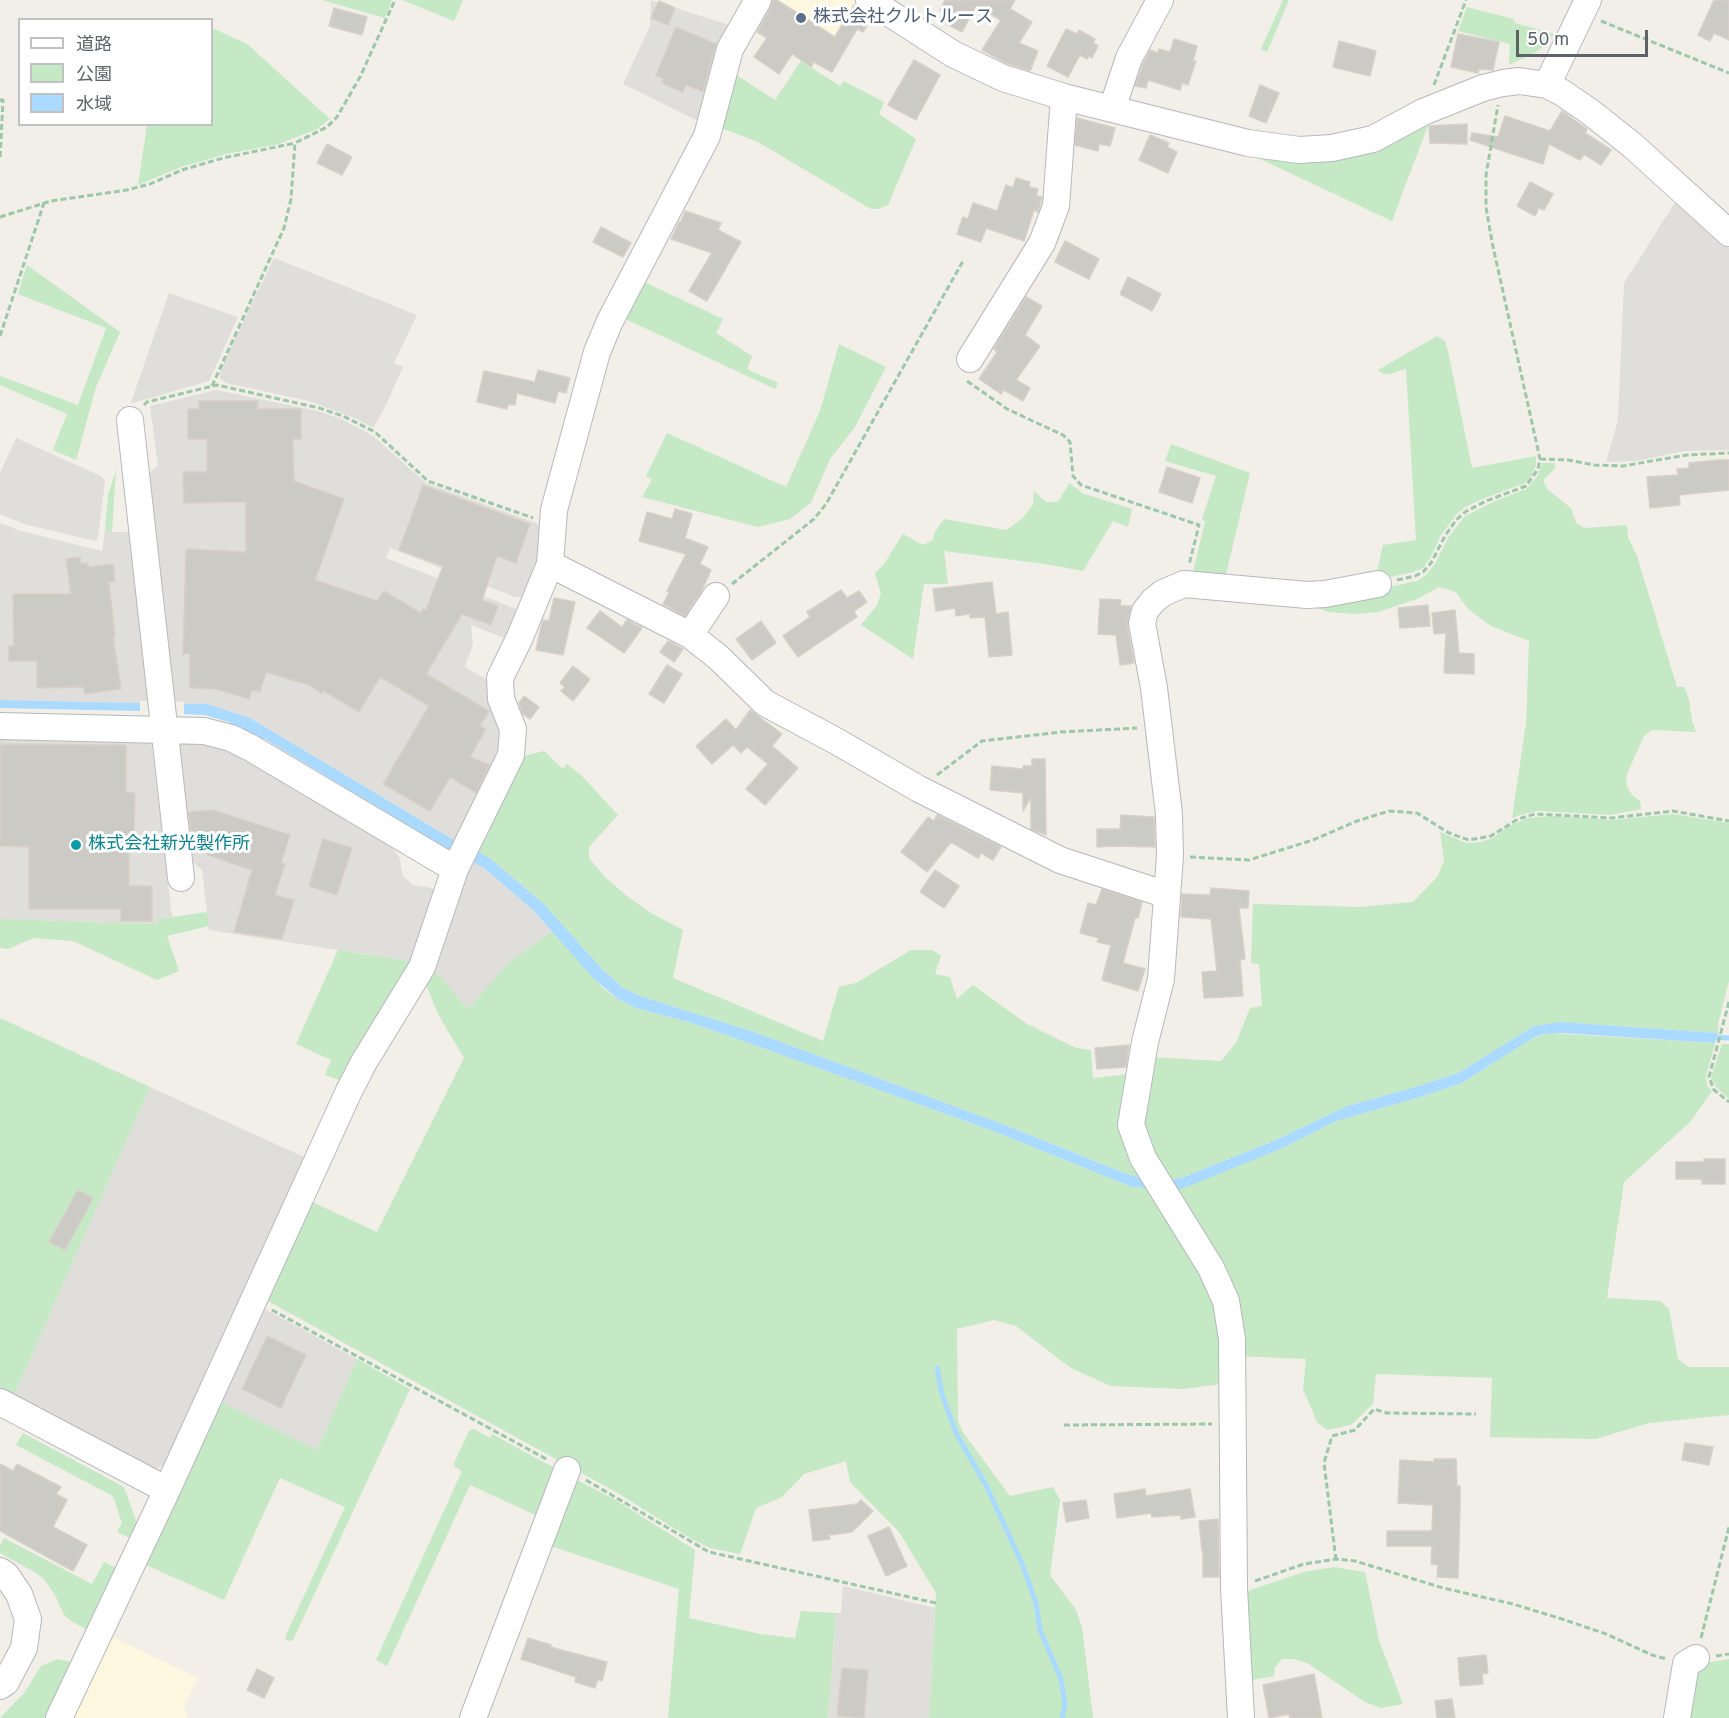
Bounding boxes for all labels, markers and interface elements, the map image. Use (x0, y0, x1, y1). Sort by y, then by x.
place label: 株式会社クルトルース (813, 7, 993, 29)
marker: 株式会社クルトルース (794, 11, 808, 25)
legend (18, 18, 213, 126)
scale bar (1519, 18, 1651, 56)
text: 50 m (1527, 29, 1569, 52)
text: 道路 (76, 34, 112, 57)
text: 公園 (76, 64, 112, 87)
text: 水域 (76, 94, 112, 117)
place label: 株式会社新光製作所 (88, 834, 250, 856)
marker: 株式会社新光製作所 (69, 838, 83, 852)

